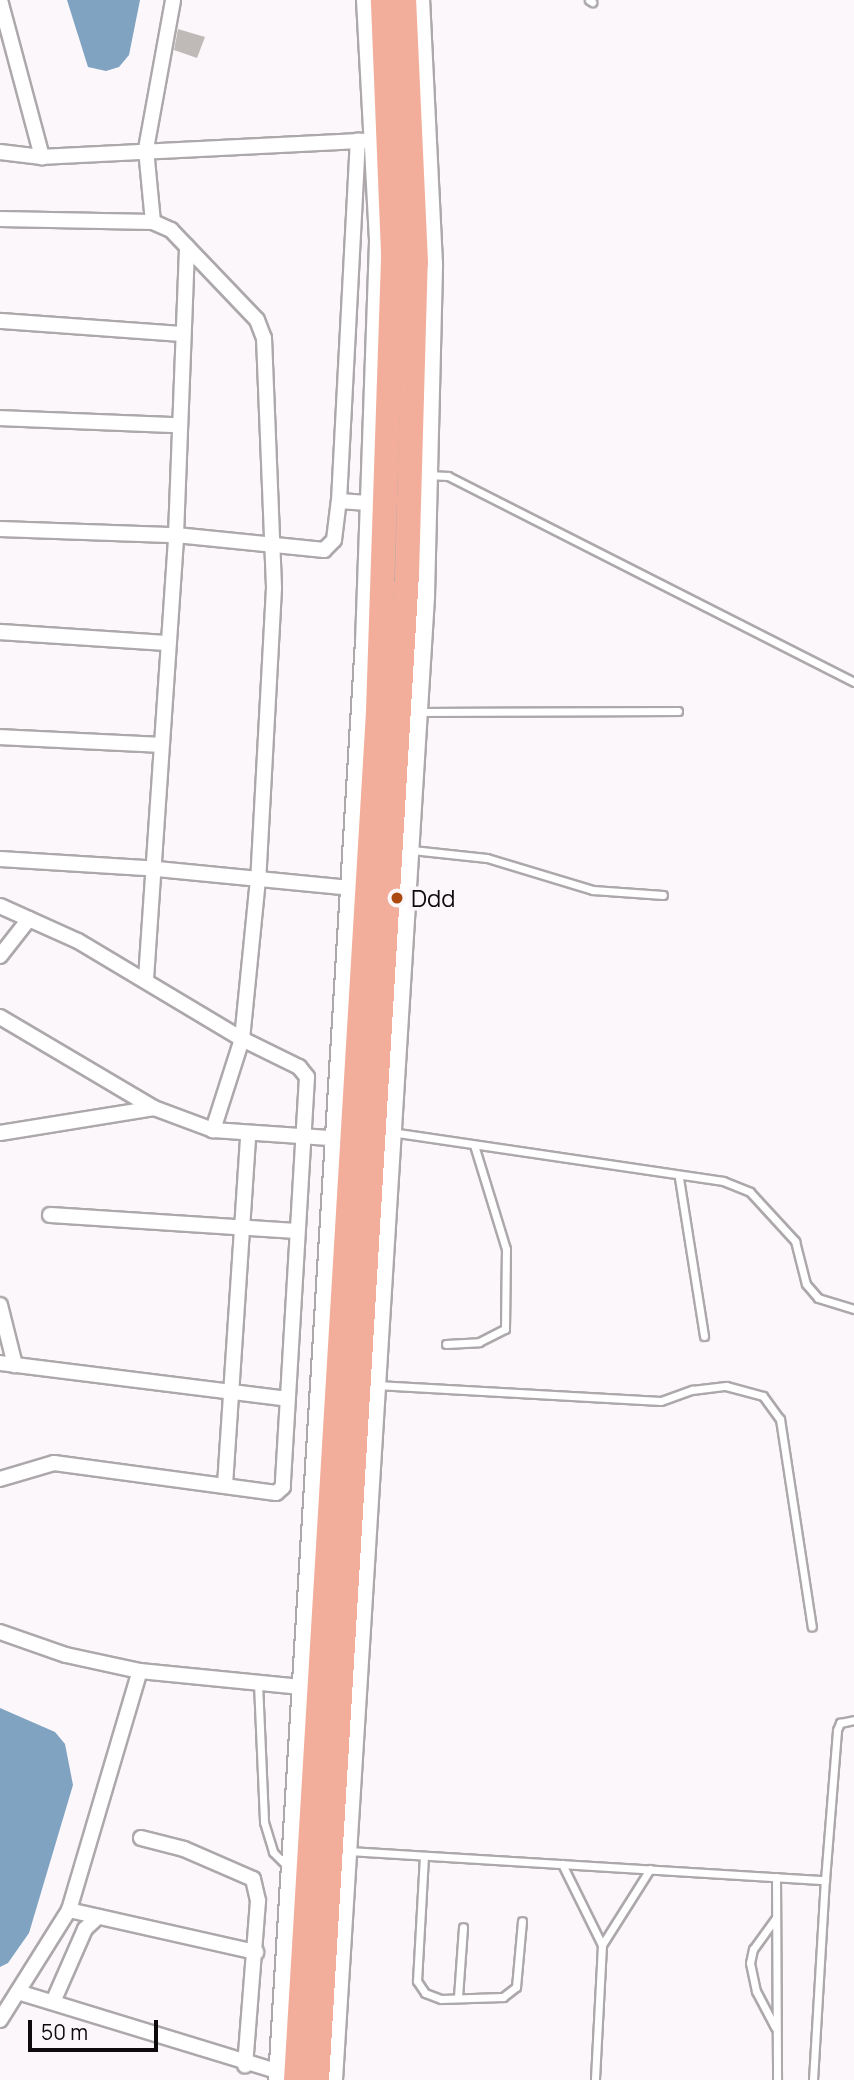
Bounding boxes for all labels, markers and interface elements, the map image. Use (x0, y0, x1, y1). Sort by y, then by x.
place label: Ddd (411, 884, 456, 912)
marker: Ddd (389, 890, 405, 906)
scale bar (32, 2007, 161, 2050)
text: 50 m (41, 2018, 88, 2046)

